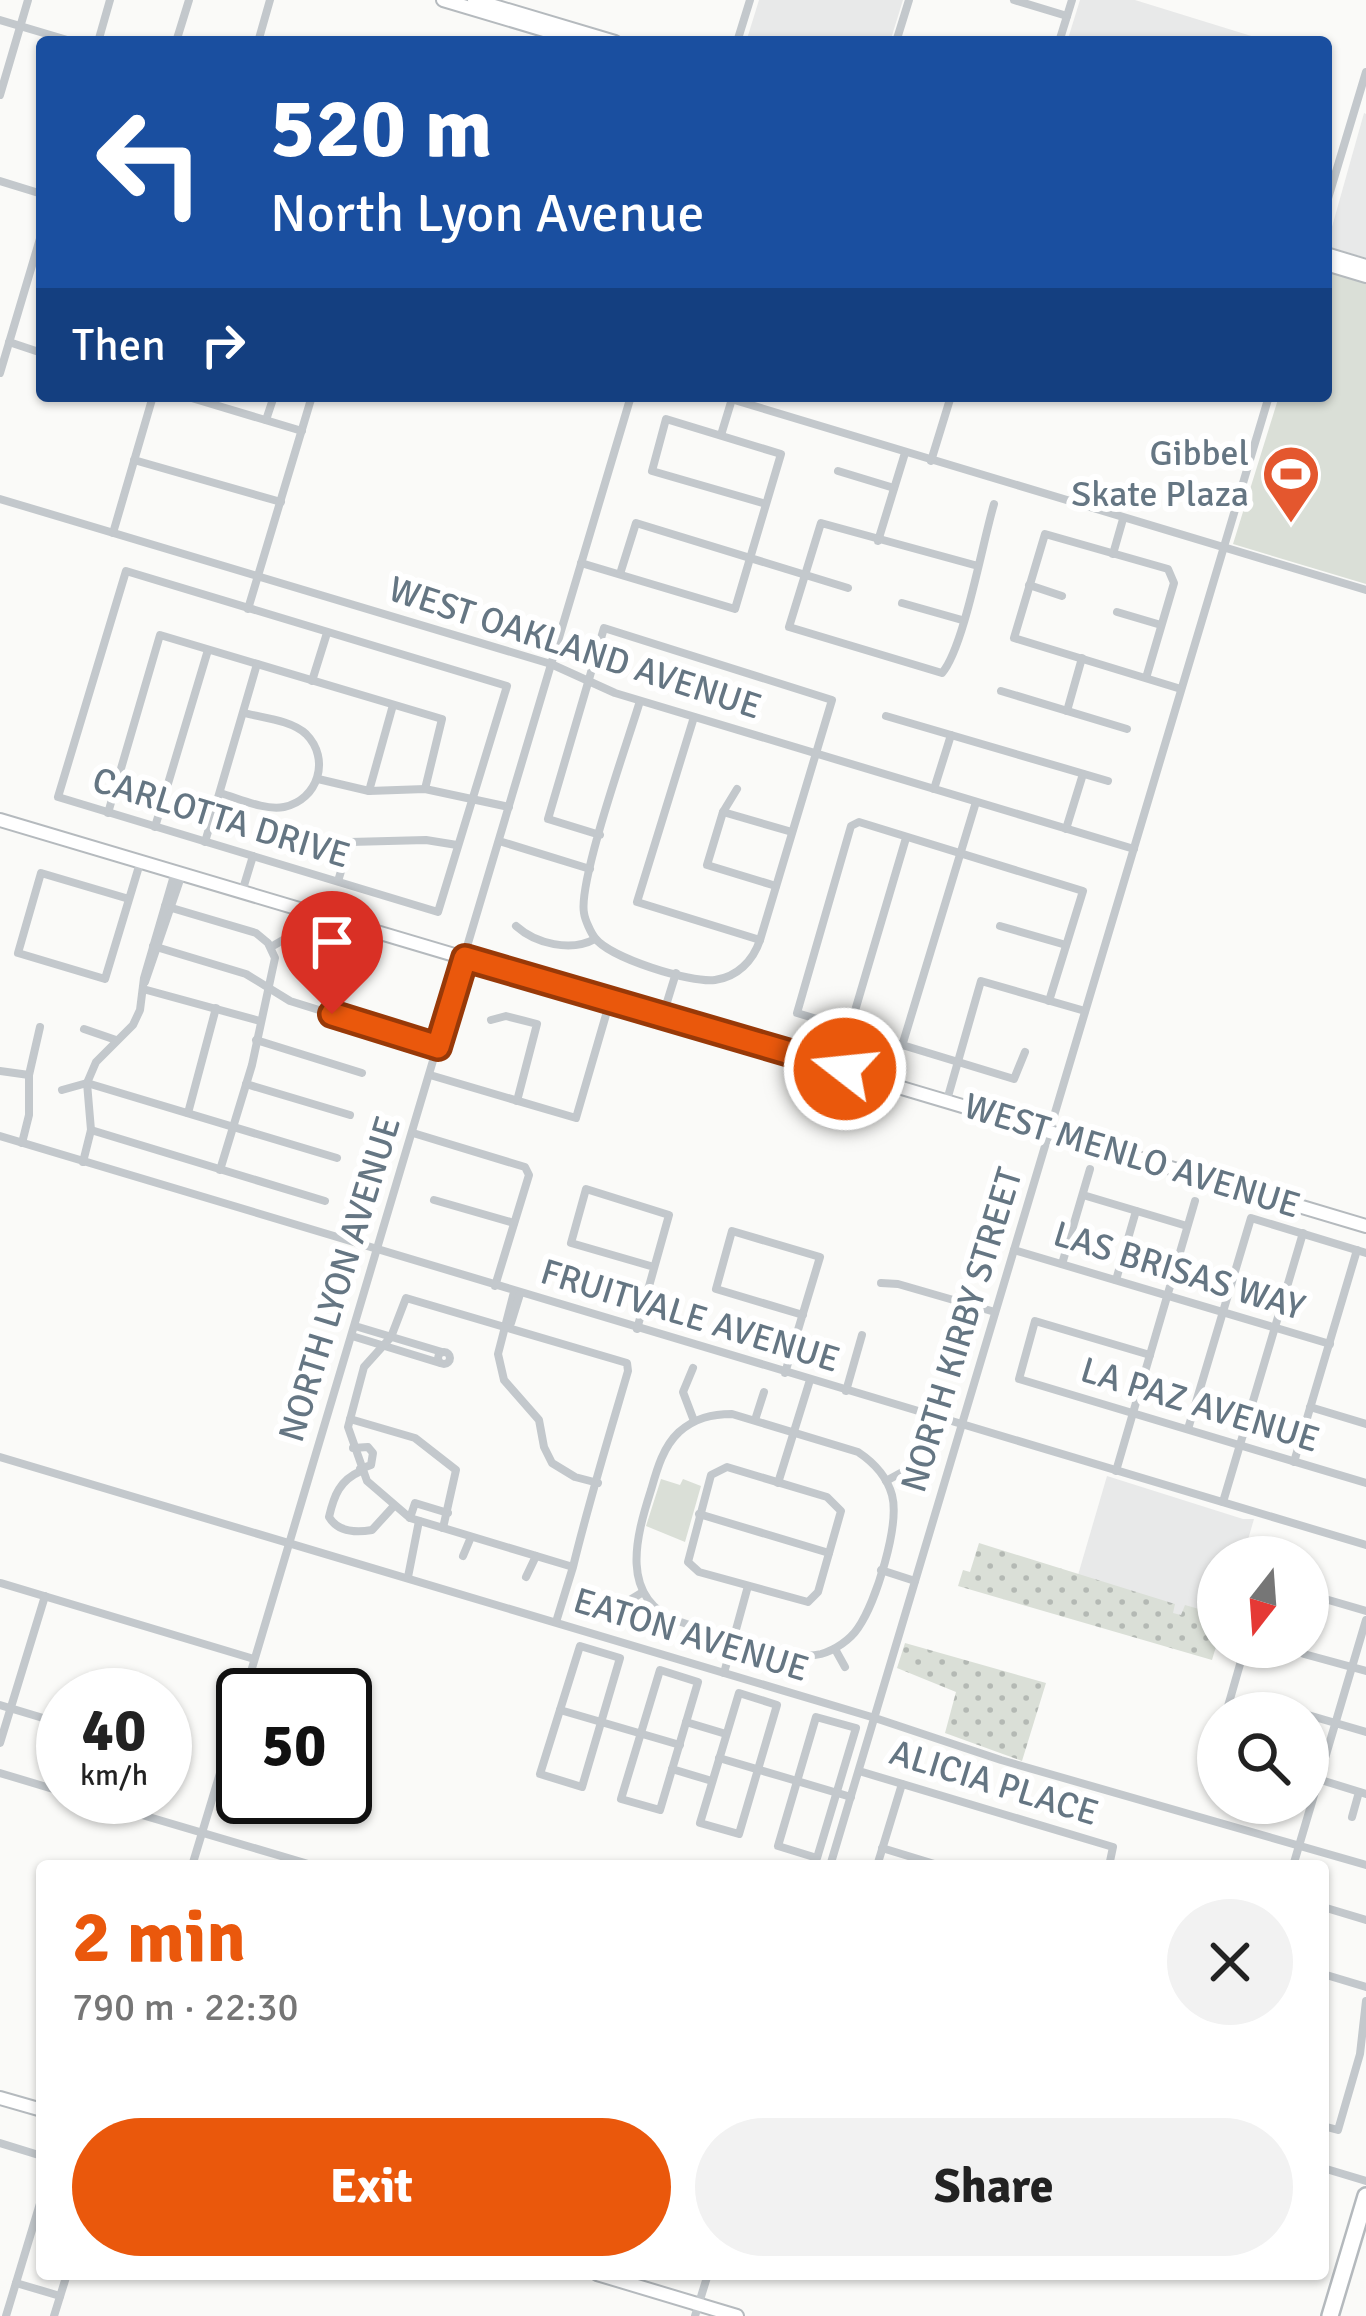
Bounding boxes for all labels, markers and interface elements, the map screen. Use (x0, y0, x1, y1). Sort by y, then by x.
text: 520 m (270, 77, 492, 181)
icon: left (72, 84, 228, 240)
text: North Lyon Avenue (270, 180, 705, 247)
icon: right (190, 312, 256, 378)
text: Then (72, 318, 166, 373)
place label: Gibbel Skate Plaza (1071, 431, 1249, 517)
sports icon: Gibbel Skate Plaza (1260, 443, 1322, 525)
street label: WEST OAKLAND AVENUE (383, 567, 767, 729)
street label: CARLOTTA DRIVE (87, 757, 355, 879)
pin (281, 891, 383, 1014)
icon: arrive (299, 909, 365, 975)
position arrow (782, 1006, 908, 1132)
street label: WEST MENLO AVENUE (958, 1083, 1306, 1229)
street label: NORTH LYON AVENUE (269, 1111, 411, 1447)
street label: NORTH KIRBY STREET (891, 1162, 1033, 1498)
street label: LAS BRISAS WAY (1048, 1211, 1310, 1331)
street label: FRUITVALE AVENUE (535, 1249, 845, 1383)
street label: LA PAZ AVENUE (1075, 1347, 1325, 1463)
north arrow (1197, 1536, 1329, 1668)
map controls (1197, 1536, 1329, 1824)
street label: EATON AVENUE (568, 1578, 814, 1692)
speed limit sign: 50 (216, 1668, 372, 1824)
button: search (1197, 1692, 1329, 1824)
text: 40 (82, 1694, 146, 1768)
street label: ALICIA PLACE (884, 1730, 1104, 1836)
text: km/h (80, 1757, 148, 1794)
text: 2 min (72, 1893, 246, 1982)
button: close (1167, 1899, 1293, 2025)
text: 790 m · 22:30 (72, 1983, 299, 2031)
button: Exit (72, 2118, 671, 2256)
button: Share (695, 2118, 1293, 2256)

